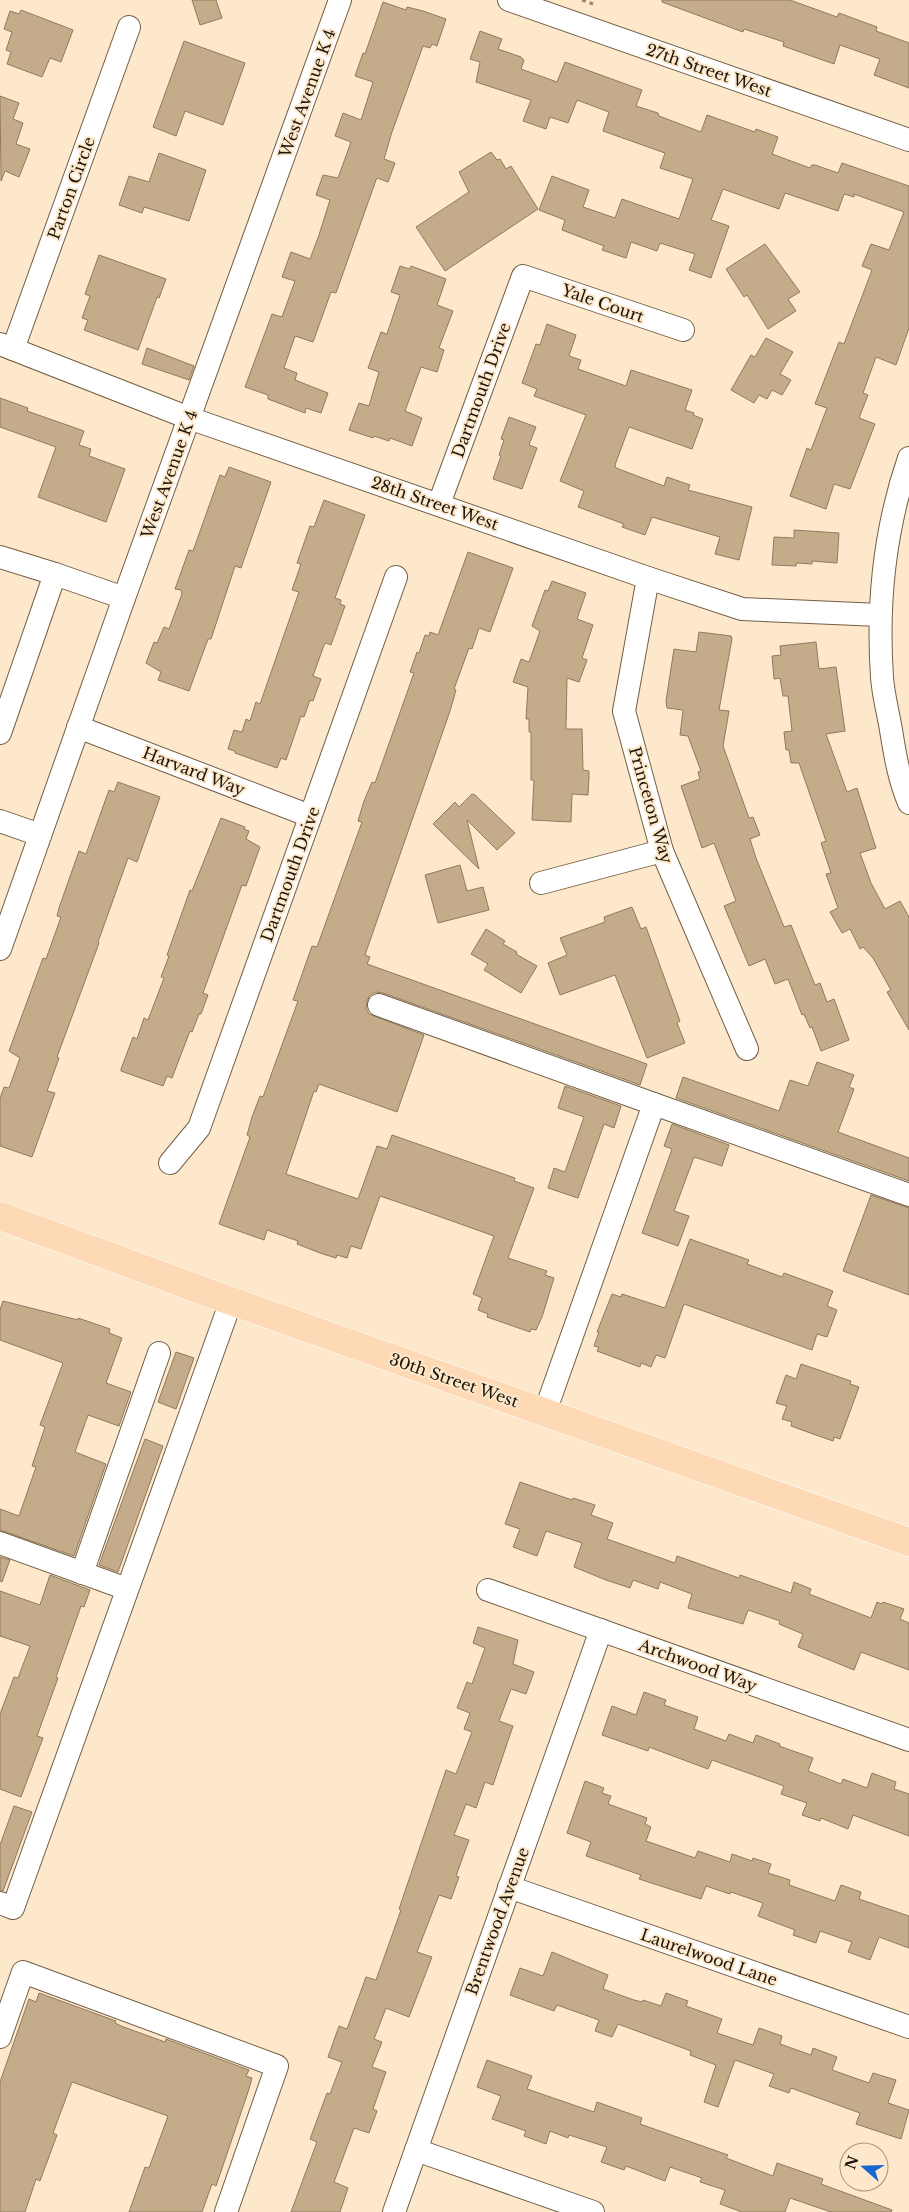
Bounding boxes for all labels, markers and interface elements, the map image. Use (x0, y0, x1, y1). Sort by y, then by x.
street label: West Avenue K 4 (274, 26, 340, 161)
street label: 27th Street West (643, 39, 775, 101)
street label: Parton Circle (43, 134, 99, 242)
street label: Yale Court (558, 279, 647, 326)
street label: Dartmouth Drive (447, 320, 515, 460)
street label: West Avenue K 4 (136, 407, 202, 542)
street label: 28th Street West (369, 472, 501, 534)
street label: Harvard Way (140, 742, 249, 800)
street label: Princeton Way (625, 744, 677, 866)
street label: Dartmouth Drive (256, 804, 324, 944)
street label: 30th Street West (387, 1349, 521, 1411)
street label: Archwood Way (635, 1634, 761, 1696)
street label: Brentwood Avenue (461, 1844, 533, 1998)
street label: Laurelwood Lane (638, 1924, 780, 1990)
north arrow (839, 2142, 889, 2192)
text: N (841, 2153, 862, 2172)

